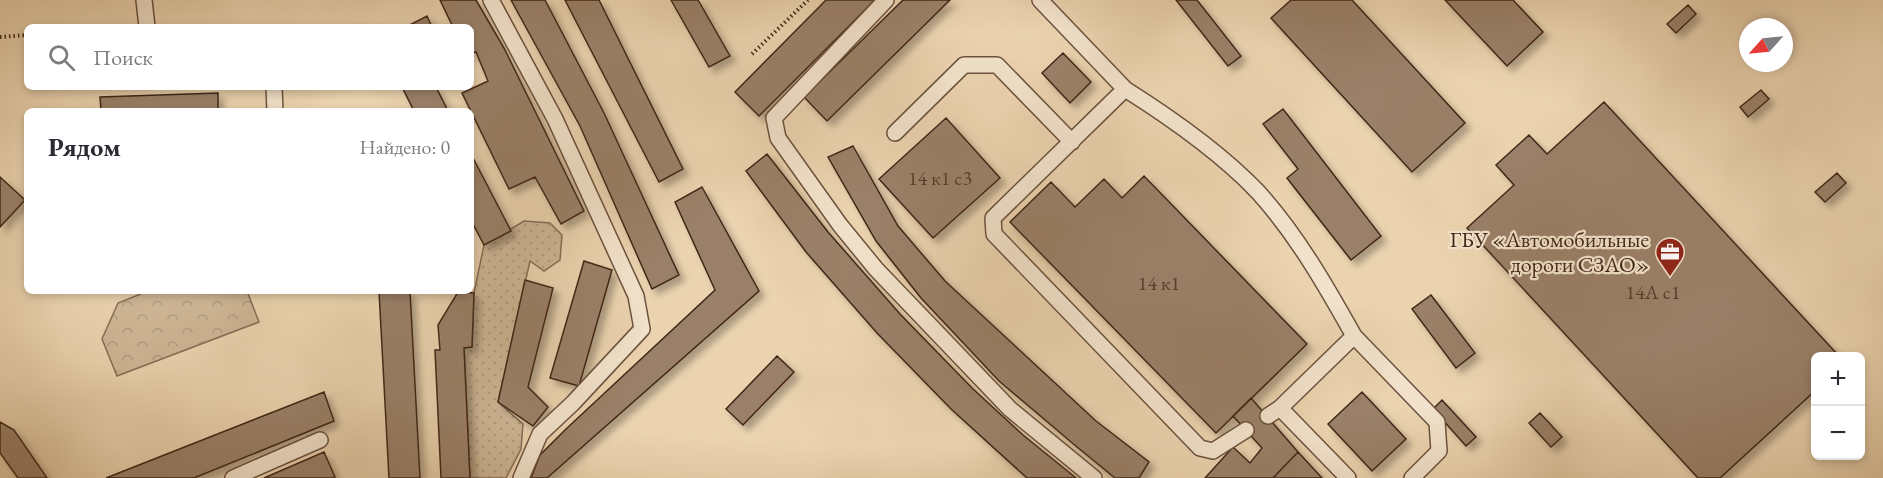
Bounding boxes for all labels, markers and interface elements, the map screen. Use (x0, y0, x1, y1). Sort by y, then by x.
north arrow (1739, 18, 1793, 72)
search box (24, 24, 474, 90)
icon: search (45, 41, 78, 74)
text: Поиск (93, 43, 153, 72)
text: Рядом (48, 130, 121, 164)
text: Найдено: 0 (359, 134, 450, 160)
house number: 14 к1 с3 (908, 165, 972, 191)
place label: ГБУ «Автомобильные дороги СЗАО» (1450, 225, 1649, 279)
office icon: ГБУ «Автомобильные дороги СЗАО» (1654, 236, 1686, 278)
house number: 14 к1 (1138, 270, 1180, 296)
house number: 14А с1 (1626, 279, 1680, 305)
map controls (1811, 352, 1865, 460)
button: + (1811, 352, 1865, 406)
button: − (1811, 406, 1865, 460)

